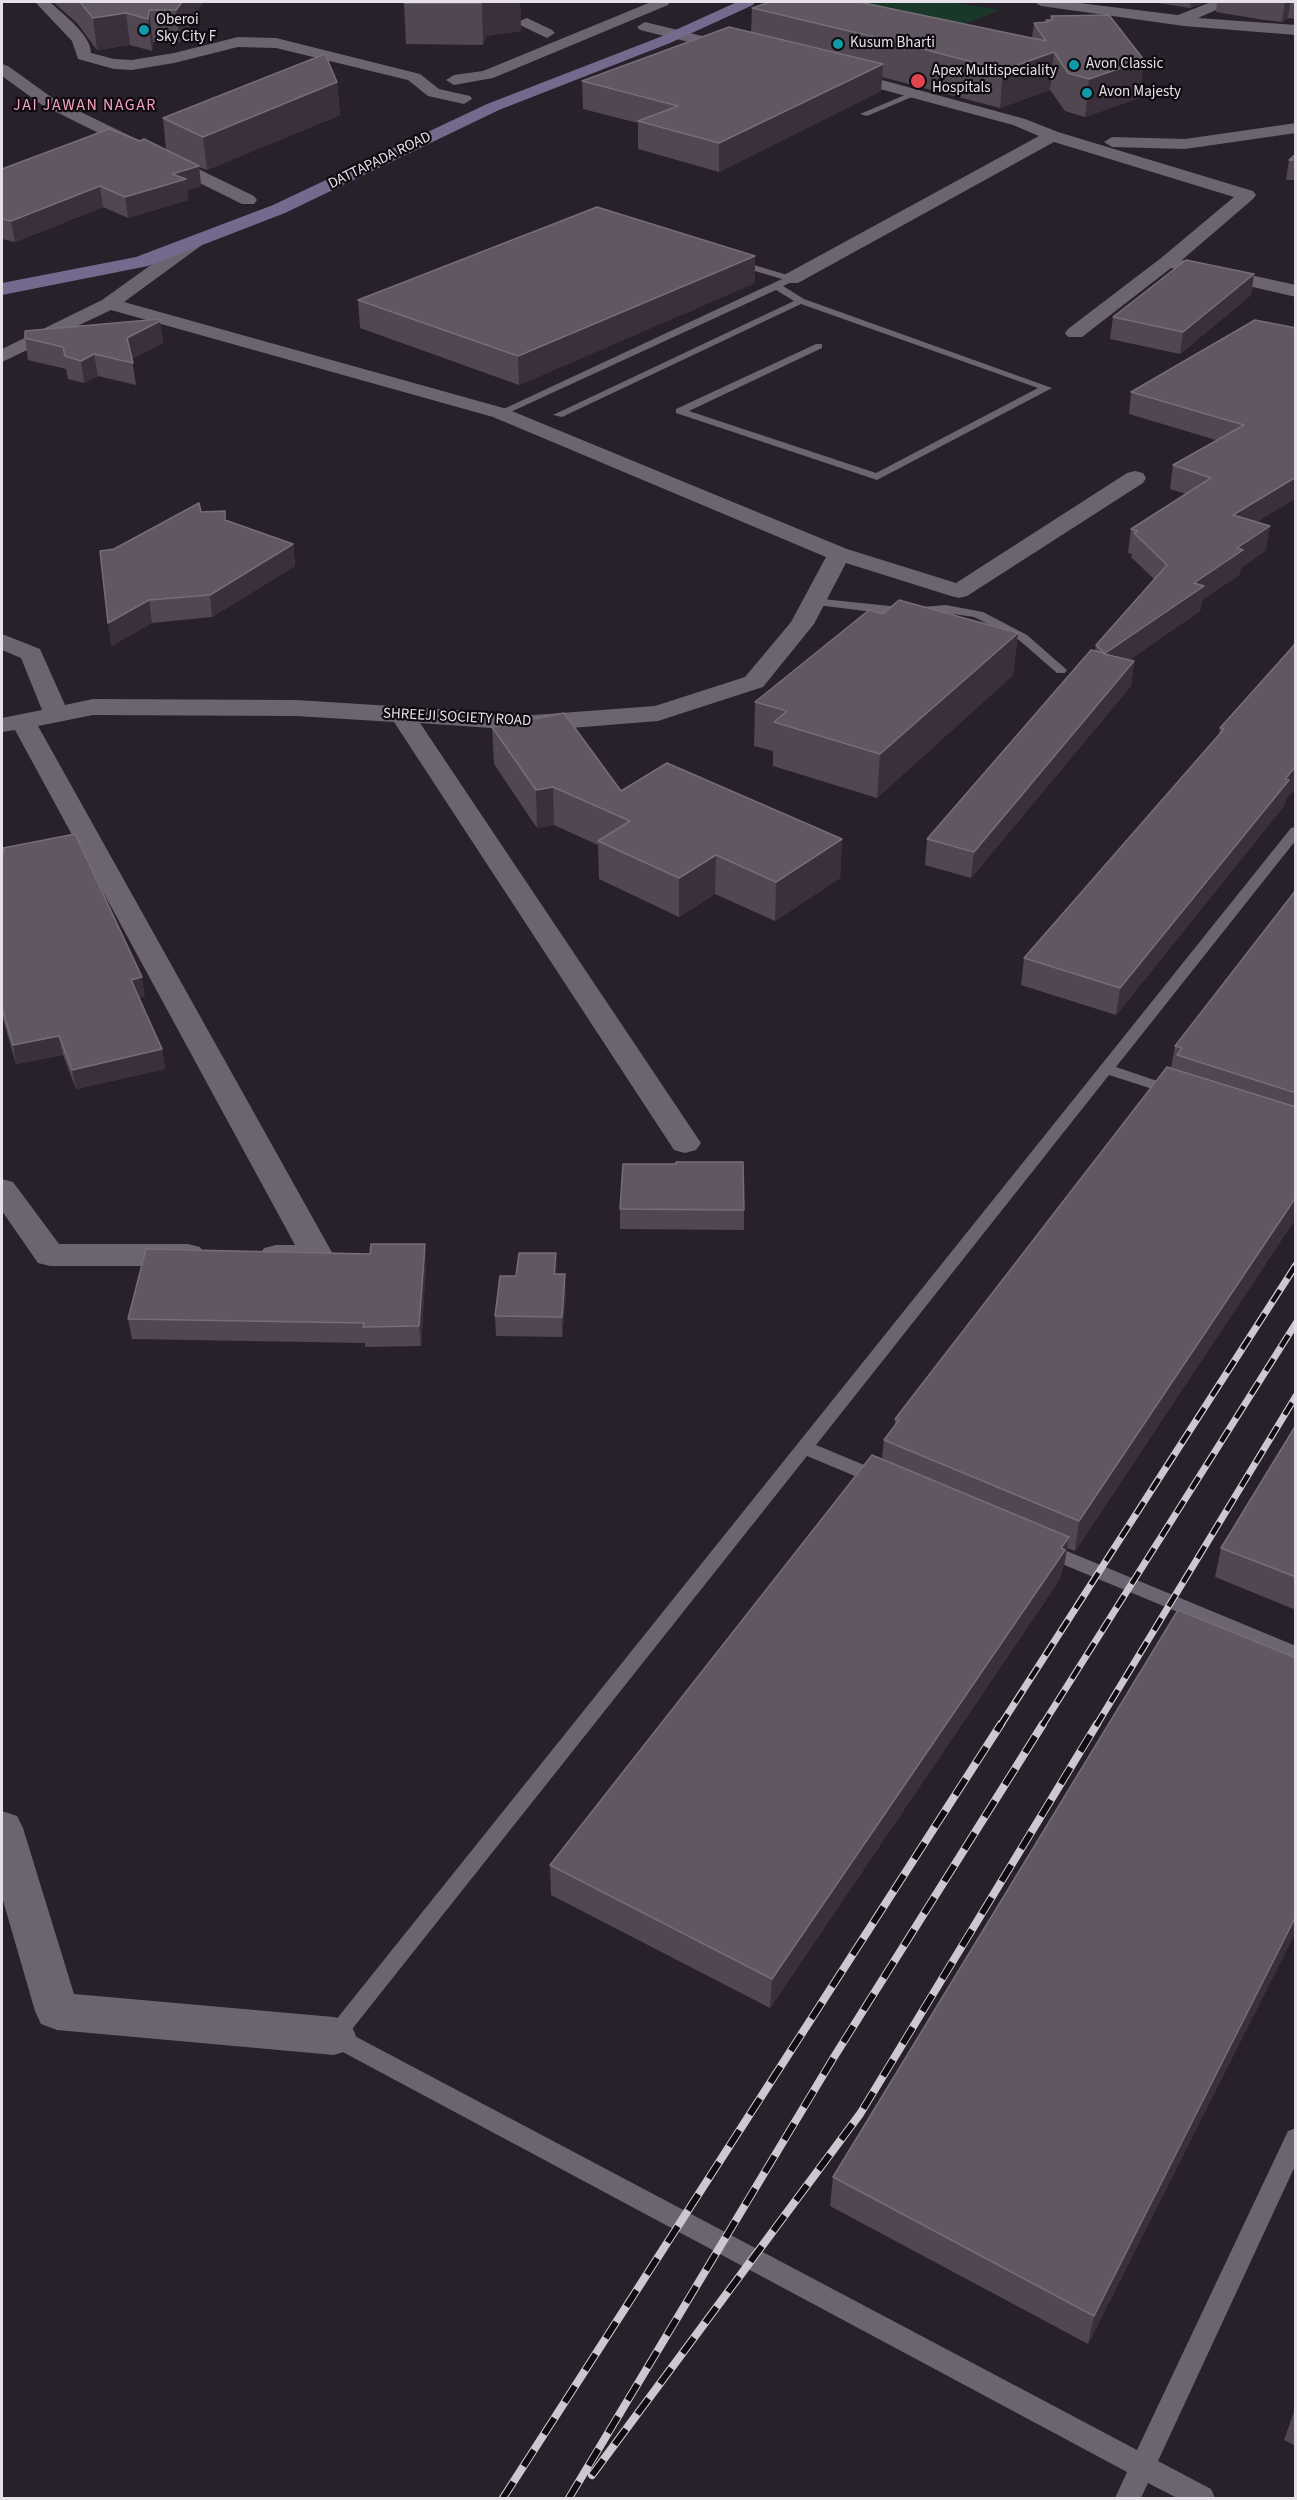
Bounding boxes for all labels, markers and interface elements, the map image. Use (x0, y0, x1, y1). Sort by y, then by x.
place label: Oberoi Sky City F (156, 12, 216, 47)
marker: Oberoi Sky City F (137, 23, 151, 37)
place label: Kusum Bharti (850, 35, 935, 53)
marker: Kusum Bharti (831, 37, 845, 51)
place label: Avon Classic (1086, 56, 1163, 74)
marker: Avon Classic (1067, 58, 1081, 72)
place label: Apex Multispeciality Hospitals (932, 63, 1057, 98)
marker: Apex Multispeciality Hospitals (909, 72, 927, 90)
place label: Avon Majesty (1099, 84, 1181, 102)
marker: Avon Majesty (1080, 86, 1094, 100)
district label: JAI JAWAN NAGAR (13, 96, 157, 116)
street label: DATTAPADA ROAD (326, 128, 434, 194)
street label: SHREEJI SOCIETY ROAD (382, 705, 532, 731)

